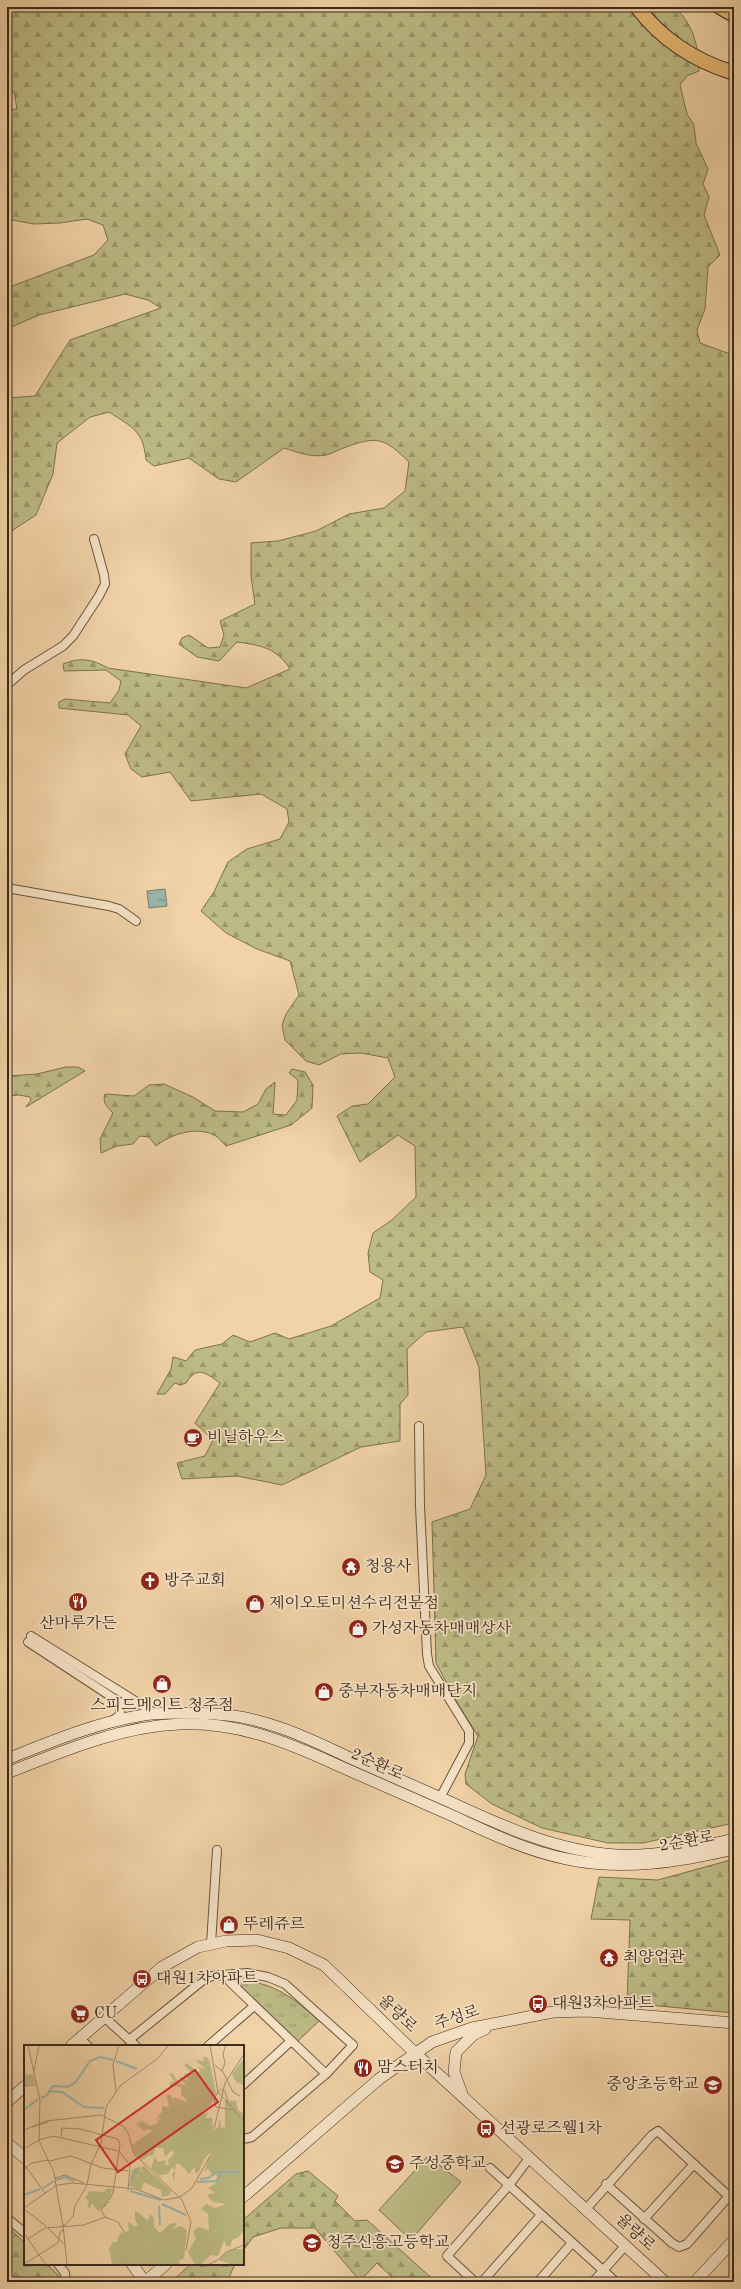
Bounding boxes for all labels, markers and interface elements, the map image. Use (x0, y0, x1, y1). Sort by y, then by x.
cafe icon: 비닐하우스 (182, 1427, 204, 1449)
place label: 비닐하우스 (207, 1428, 285, 1446)
temple icon: 청용사 (340, 1556, 362, 1578)
place label: 청용사 (365, 1558, 412, 1575)
church icon: 방주교회 (139, 1570, 161, 1592)
place label: 방주교회 (164, 1572, 226, 1589)
restaurant icon: 산마루가든 (67, 1591, 89, 1613)
shop icon: 제이오토미션수리전문점 (244, 1593, 266, 1615)
place label: 제이오토미션수리전문점 (269, 1594, 439, 1612)
place label: 산마루가든 (39, 1615, 117, 1632)
shop icon: 가성자동차매매상사 (347, 1618, 369, 1640)
place label: 가성자동차매매상사 (372, 1620, 512, 1637)
shop icon: 스피드메이트 청주점 (151, 1673, 173, 1695)
shop icon: 중부자동차매매단지 (313, 1681, 335, 1703)
place label: 중부자동차매매단지 (338, 1682, 477, 1700)
place label: 스피드메이트 청주점 (90, 1697, 234, 1714)
street label: 2순환로 (348, 1745, 407, 1784)
street label: 2순환로 (658, 1827, 716, 1855)
shop icon: 뚜레쥬르 (218, 1914, 240, 1936)
place label: 뚜레쥬르 (243, 1916, 305, 1933)
temple icon: 최양업관 (598, 1947, 620, 1969)
place label: 최양업관 (623, 1949, 685, 1966)
bus stop icon: 대원1차아파트 (131, 1968, 153, 1990)
place label: 대원1차아파트 (156, 1970, 259, 1987)
street label: 율량로 (375, 1991, 420, 2036)
bus stop icon: 대원3차아파트 (527, 1993, 549, 2015)
place label: 대원3차아파트 (552, 1995, 655, 2012)
street label: 주성로 (432, 2002, 482, 2033)
supermarket icon: CU (69, 2003, 91, 2025)
place label: CU (94, 2006, 118, 2022)
inset map (24, 2045, 244, 2265)
restaurant icon: 맘스터치 (352, 2057, 374, 2079)
place label: 맘스터치 (377, 2059, 439, 2076)
school or university icon: 중앙초등학교 (702, 2074, 724, 2096)
place label: 중앙초등학교 (606, 2075, 699, 2093)
bus stop icon: 선광로즈웰1차 (475, 2118, 497, 2140)
place label: 선광로즈웰1차 (500, 2120, 603, 2137)
school or university icon: 주성중학교 (384, 2153, 406, 2175)
place label: 주성중학교 (409, 2154, 486, 2172)
street label: 율량로 (613, 2211, 658, 2255)
school or university icon: 청주신흥고등학교 (301, 2232, 323, 2254)
place label: 청주신흥고등학교 (326, 2233, 450, 2251)

